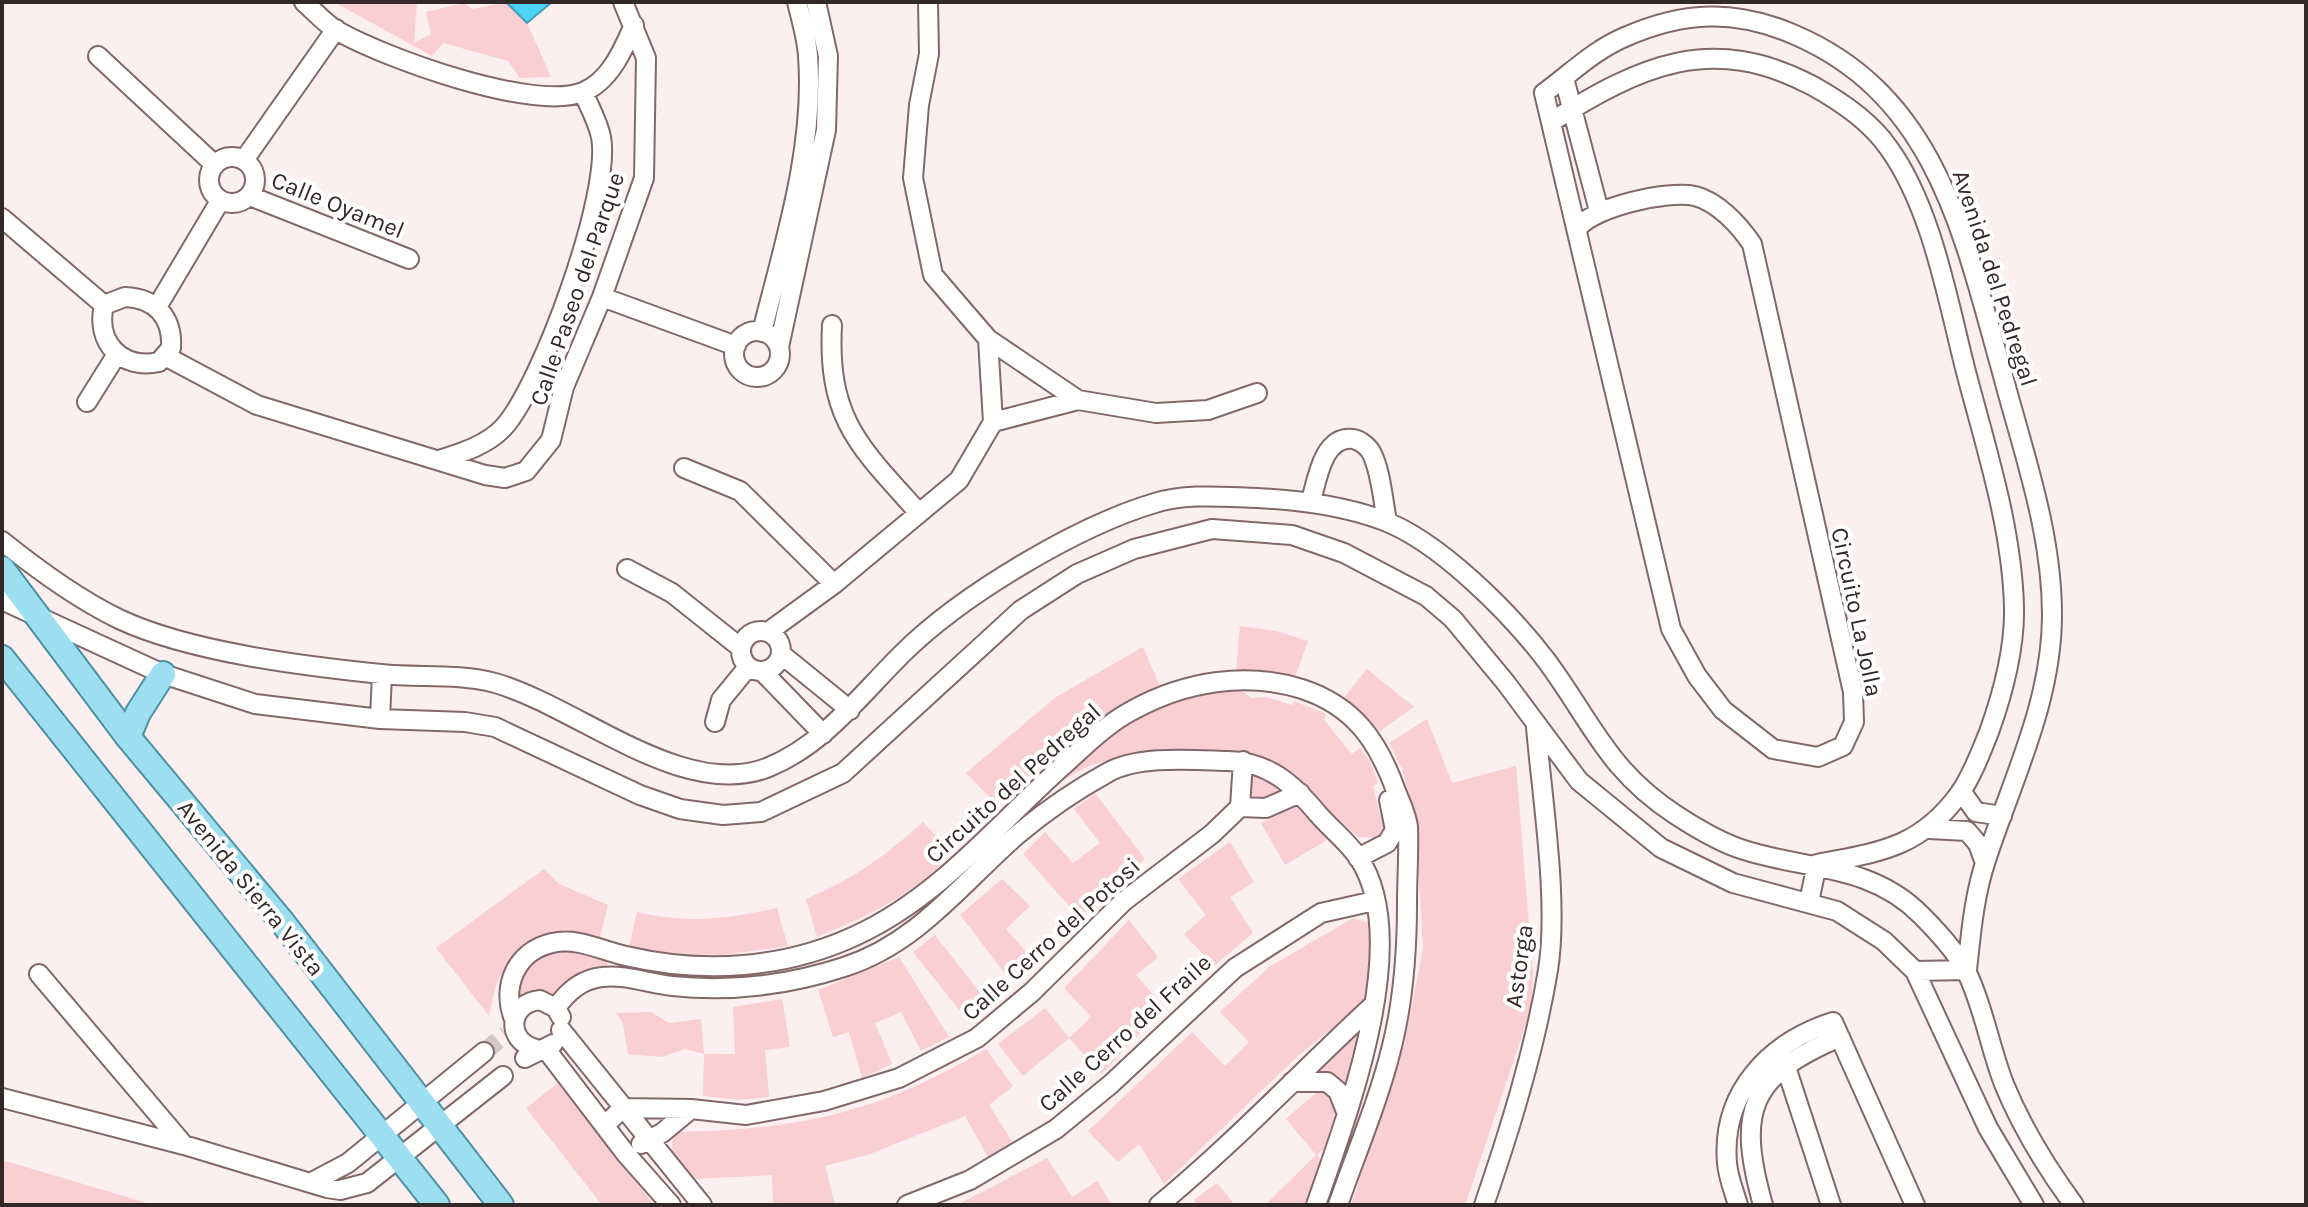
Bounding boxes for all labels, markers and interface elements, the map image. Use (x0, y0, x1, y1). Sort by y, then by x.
street label: Calle Oyamel (267, 166, 409, 244)
street label: Avenida del Pedregal (1947, 166, 2043, 390)
street label: Calle Paseo del Parque (524, 169, 630, 409)
street label: Circuito La Jolla (1825, 525, 1889, 699)
street label: Circuito del Pedregal (920, 697, 1106, 869)
street label: Avenida Sierra Vista (171, 794, 331, 982)
street label: Calle Cerro del Potosi (956, 852, 1146, 1026)
street label: Astorga (1499, 923, 1539, 1009)
street label: Calle Cerro del Fraile (1033, 948, 1217, 1118)

